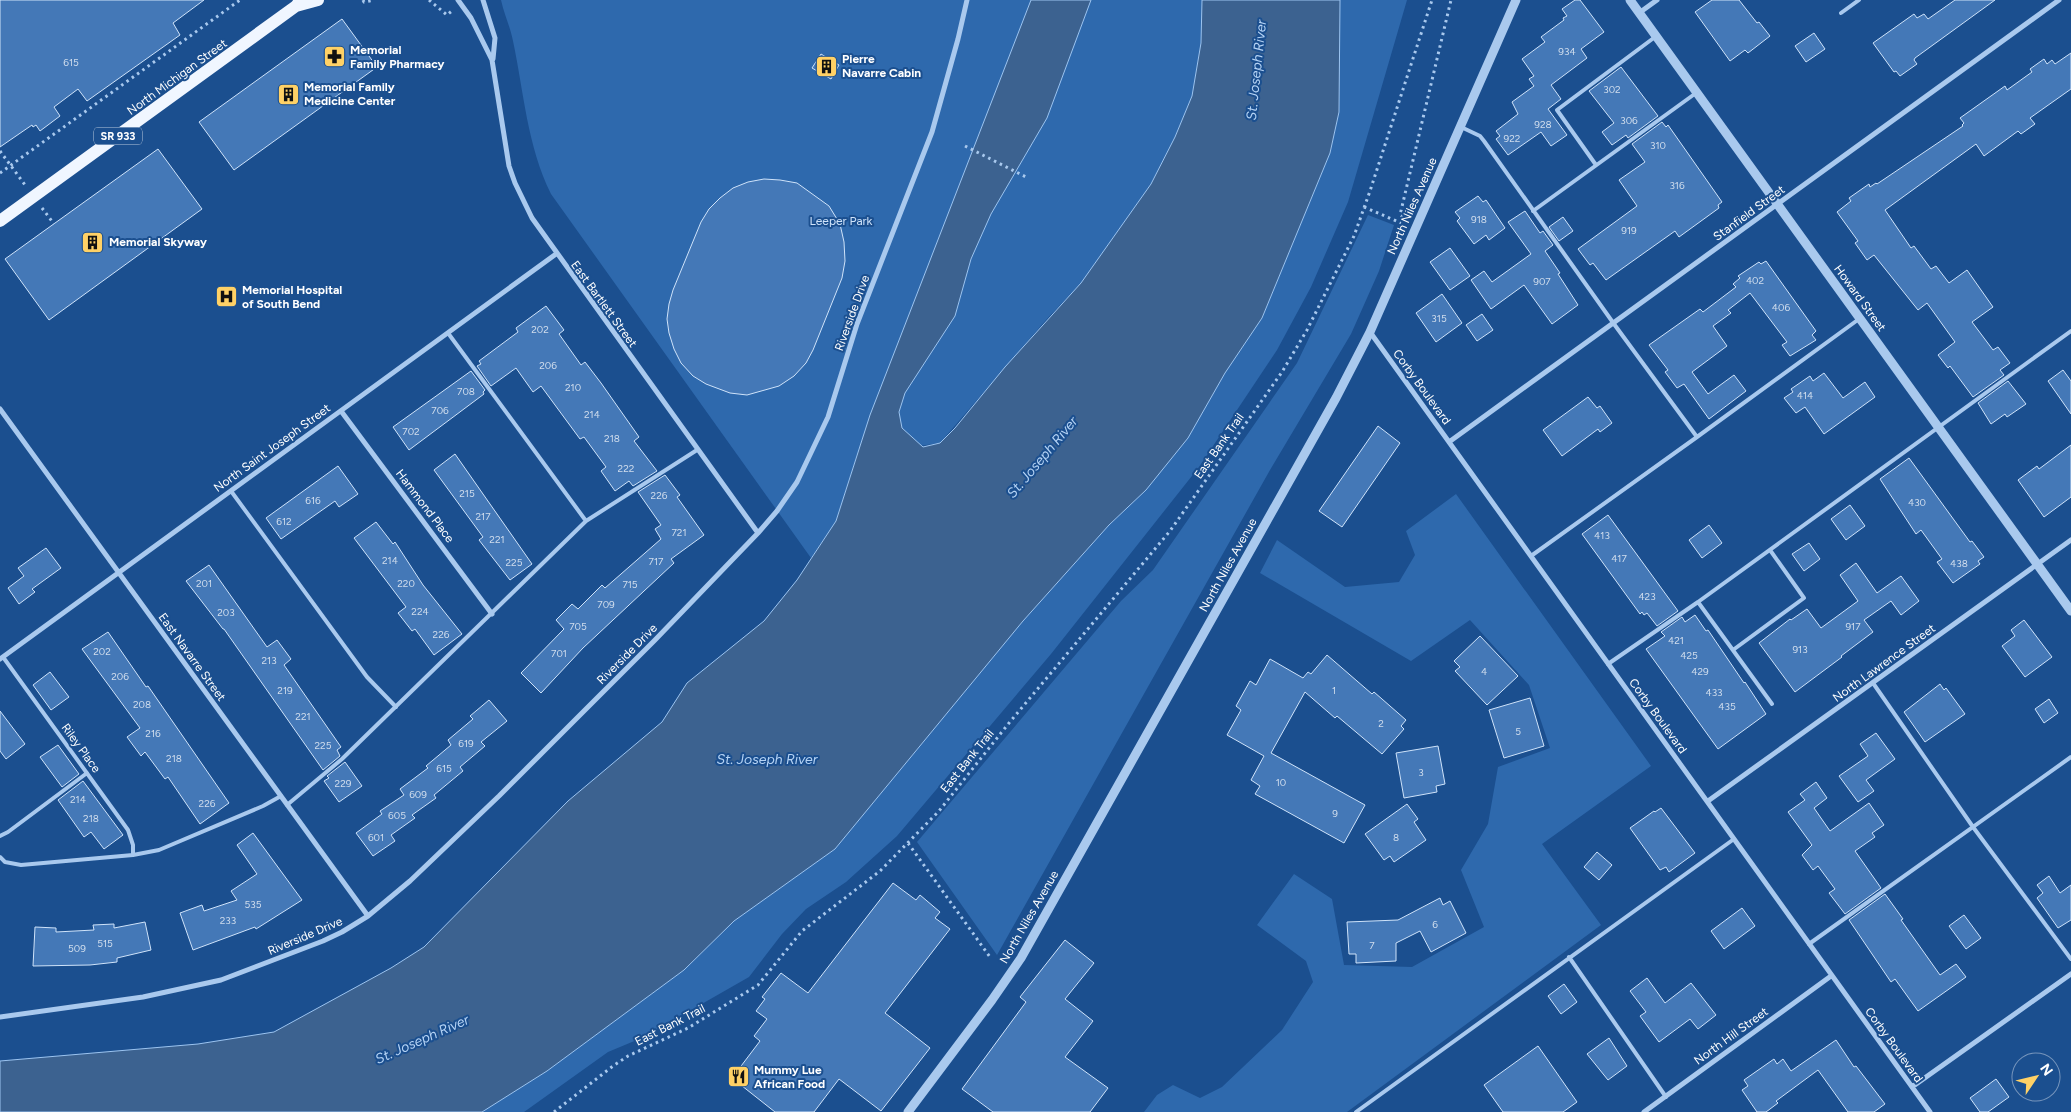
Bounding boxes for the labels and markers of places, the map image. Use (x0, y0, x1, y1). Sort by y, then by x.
place label: Memorial Family Pharmacy (350, 43, 444, 71)
pharmacy icon: Memorial Family Pharmacy (322, 45, 346, 69)
place label: Pierre Navarre Cabin (842, 52, 921, 80)
building icon: Pierre Navarre Cabin (814, 54, 838, 78)
place label: Memorial Family Medicine Center (304, 80, 396, 108)
building icon: Memorial Family Medicine Center (276, 82, 300, 106)
building icon: Memorial Skyway (81, 230, 105, 254)
place label: Memorial Skyway (109, 235, 207, 249)
place label: Memorial Hospital of South Bend (242, 283, 342, 311)
hospital icon: Memorial Hospital of South Bend (214, 285, 238, 309)
place label: Mummy Lue African Food (754, 1063, 825, 1091)
restaurant icon: Mummy Lue African Food (726, 1065, 750, 1089)

